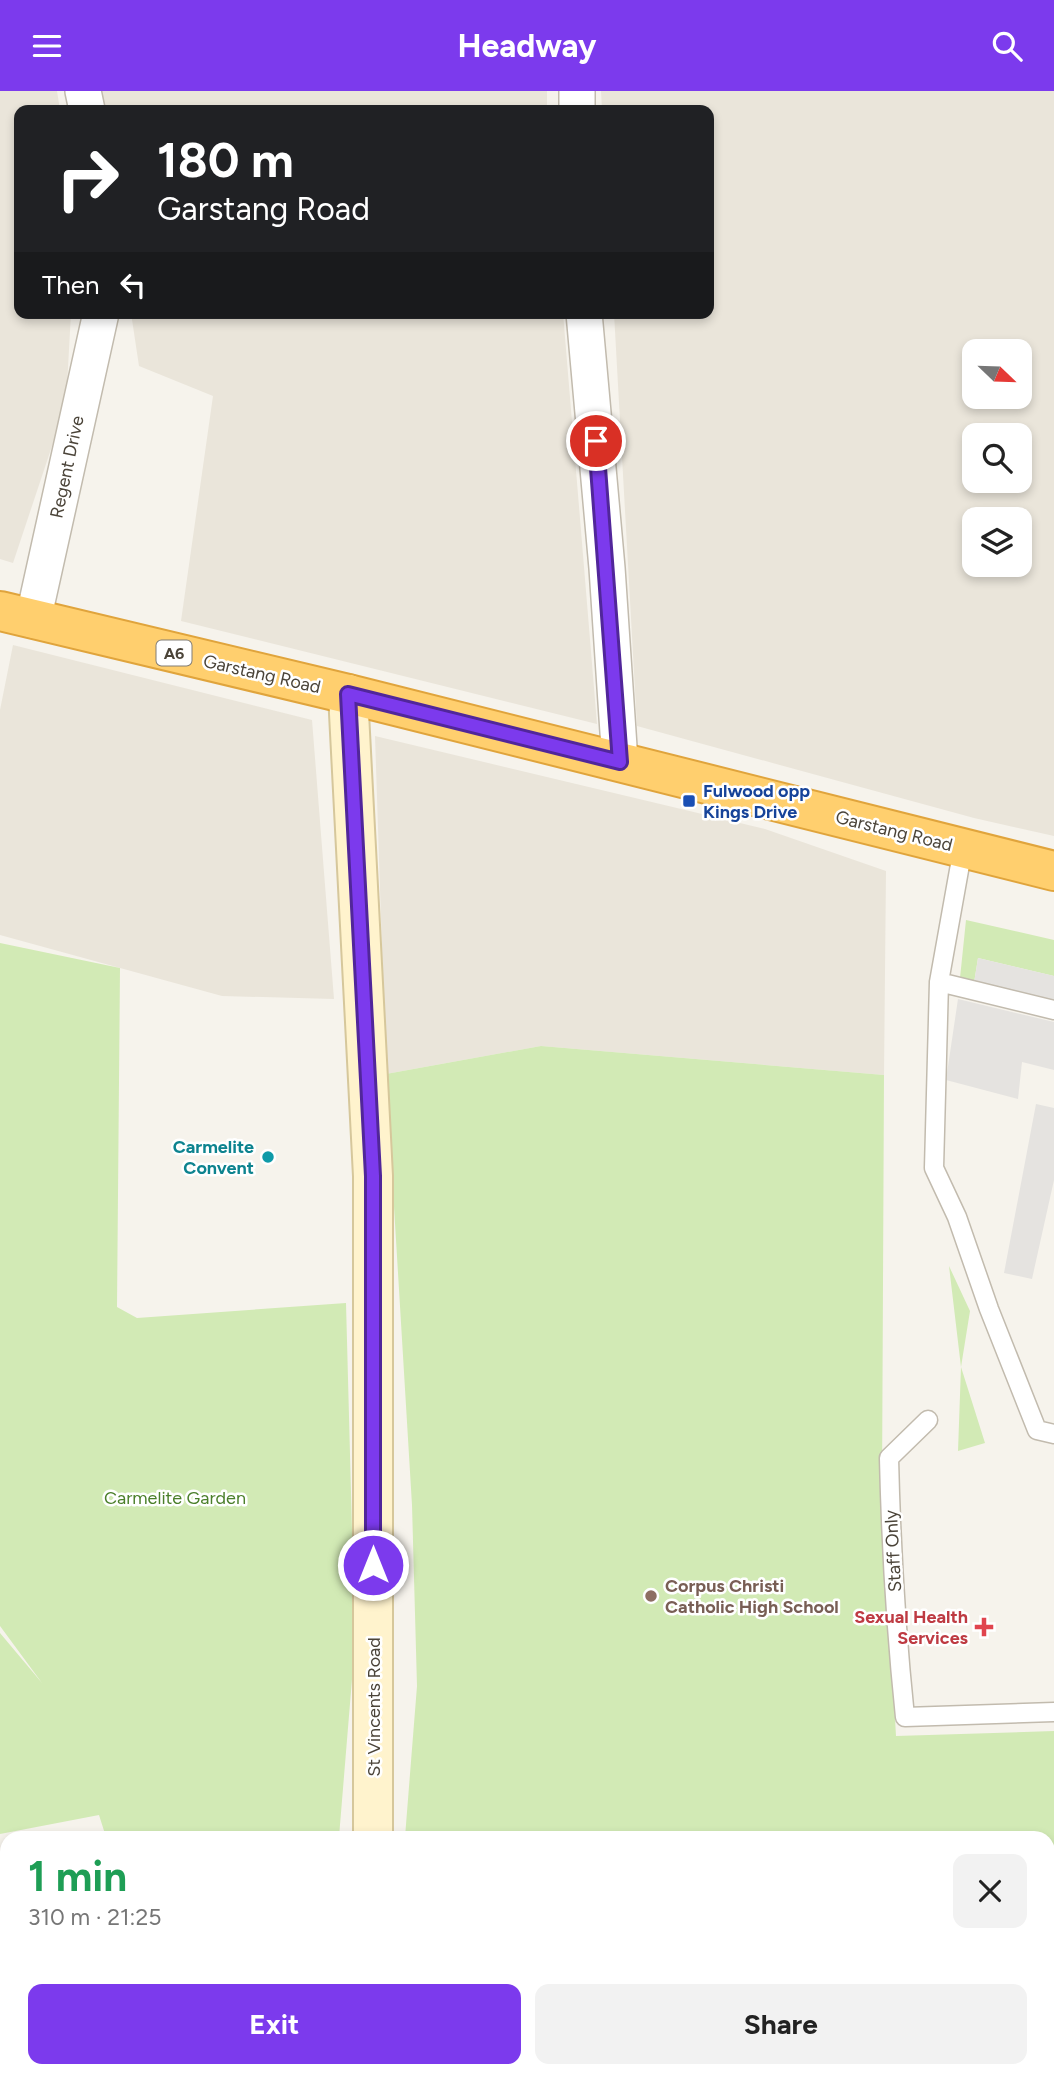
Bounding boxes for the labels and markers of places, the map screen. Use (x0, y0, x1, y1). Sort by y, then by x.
pin (566, 411, 626, 471)
place label: Fulwood opp Kings Drive (703, 780, 810, 823)
marker: Fulwood opp Kings Drive (681, 793, 697, 809)
place label: Carmelite Convent (173, 1136, 254, 1179)
marker: Carmelite Convent (260, 1149, 276, 1165)
place label: Corpus Christi Catholic High School (665, 1575, 839, 1618)
marker: Corpus Christi Catholic High School (643, 1588, 659, 1604)
place label: Sexual Health Services (854, 1606, 969, 1649)
marker: Sexual Health Services (974, 1617, 994, 1637)

